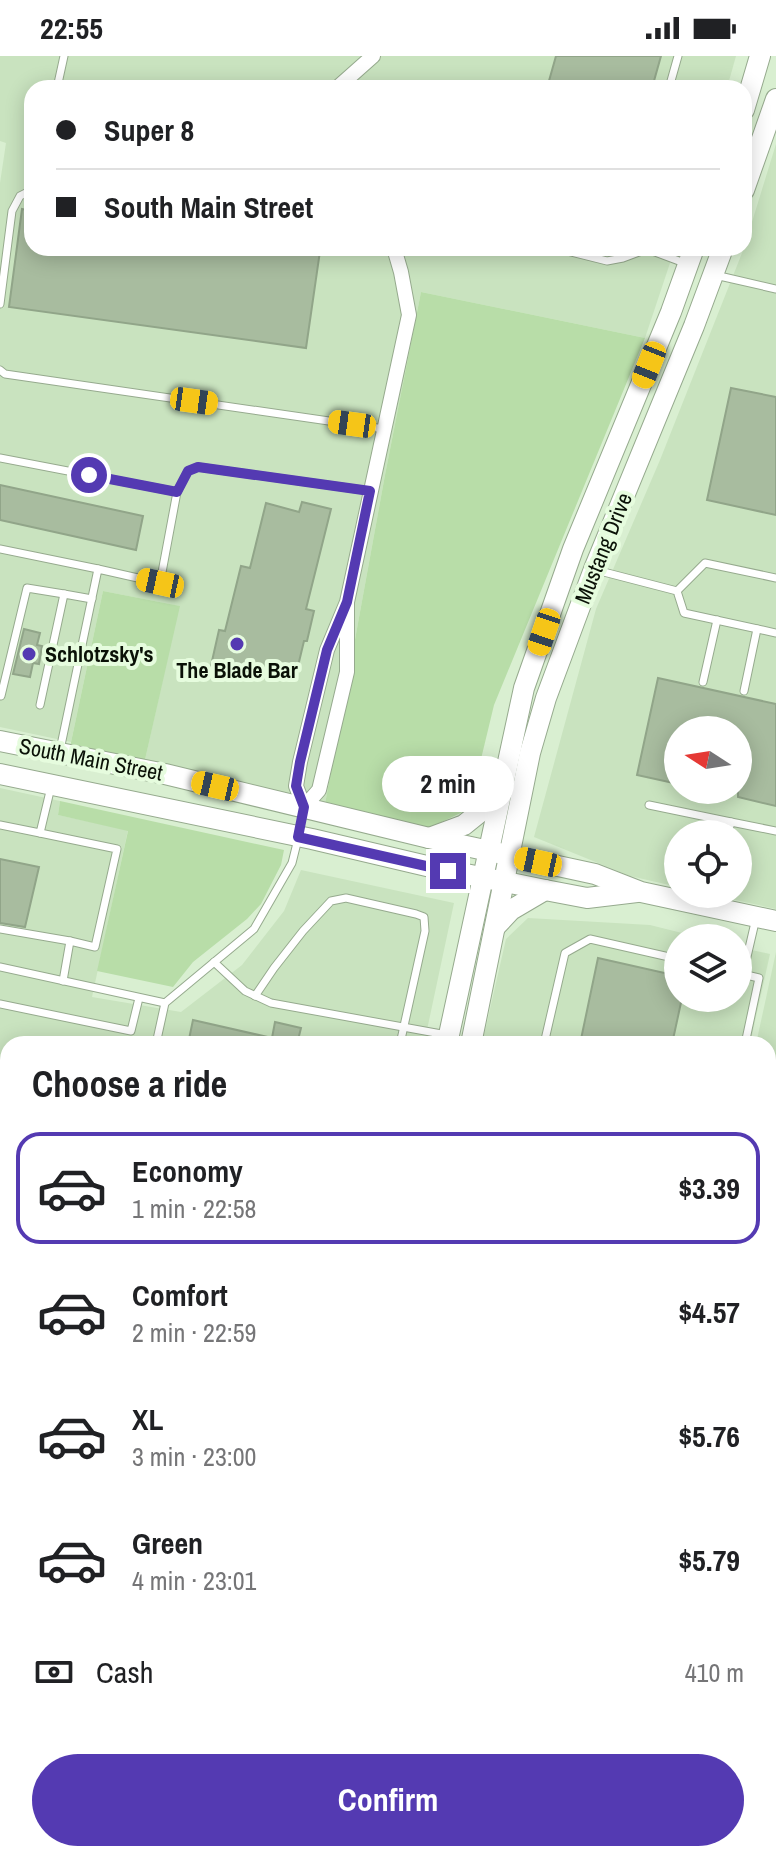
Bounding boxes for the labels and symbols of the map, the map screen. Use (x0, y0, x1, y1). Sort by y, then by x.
car (629, 338, 669, 392)
car (169, 386, 219, 416)
car (327, 409, 377, 439)
route start (71, 457, 107, 493)
street label: Mustang Drive (567, 488, 639, 608)
car (134, 566, 186, 600)
car (525, 605, 563, 659)
marker: The Blade Bar (228, 635, 246, 653)
place label: Schlotzsky's (45, 639, 154, 669)
marker: Schlotzsky's (20, 645, 38, 663)
place label: The Blade Bar (176, 655, 298, 685)
north arrow (664, 716, 752, 804)
street label: South Main Street (17, 730, 165, 788)
callout: 2 min (382, 755, 514, 811)
car (189, 769, 241, 803)
car (512, 845, 564, 879)
route end (430, 853, 466, 889)

